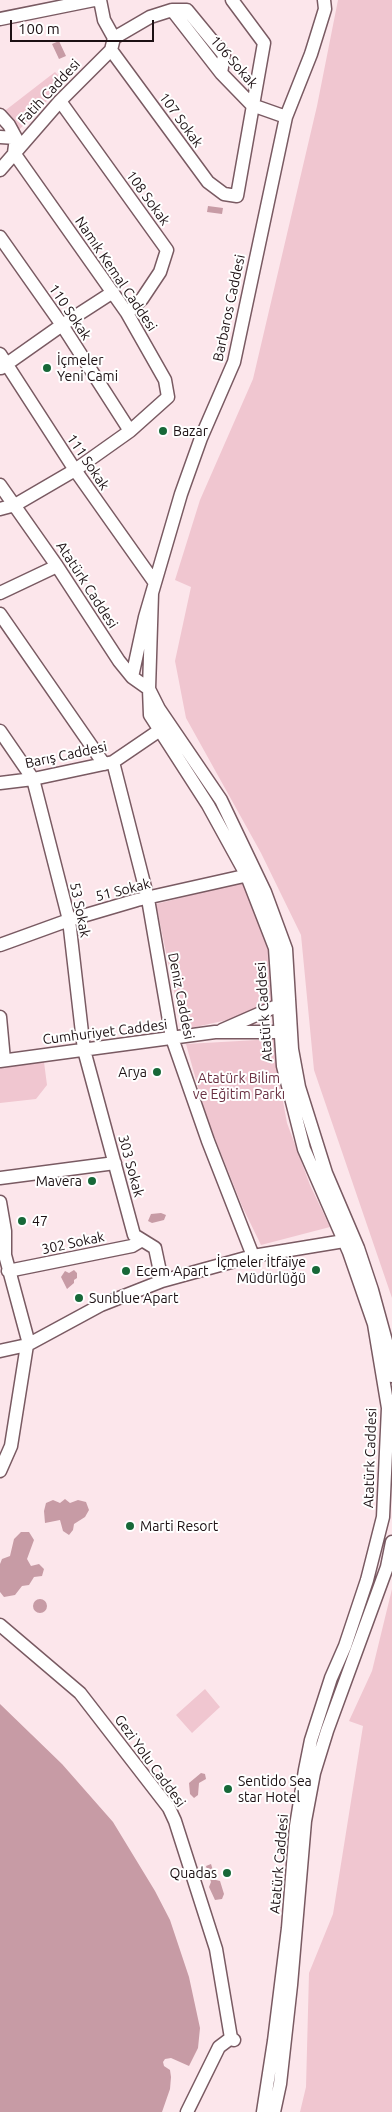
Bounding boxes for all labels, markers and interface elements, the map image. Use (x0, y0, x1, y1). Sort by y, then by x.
scale bar (12, 10, 156, 42)
text: 100 m (18, 20, 60, 37)
street label: 106 Sokak (207, 32, 261, 92)
street label: Fatih Caddesi (14, 56, 84, 128)
street label: 107 Sokak (155, 89, 207, 151)
street label: 108 Sokak (122, 167, 174, 229)
street label: Namık Kemal Caddesi (71, 214, 161, 334)
street label: Barbaros Caddesi (209, 253, 249, 363)
street label: 110 Sokak (45, 281, 95, 343)
place label: İçmeler Yeni Cami (57, 352, 118, 384)
marker: İçmeler Yeni Cami (41, 362, 53, 374)
place label: Bazar (173, 423, 208, 439)
marker: Bazar (157, 425, 169, 437)
street label: 111 Sokak (63, 431, 113, 493)
street label: Atatürk Caddesi (53, 538, 121, 632)
street label: Barış Caddesi (23, 738, 109, 772)
street label: 51 Sokak (94, 875, 152, 905)
street label: 53 Sokak (66, 881, 94, 939)
street label: Deniz Caddesi (164, 951, 198, 1041)
street label: Atatürk Caddesi (252, 961, 276, 1063)
street label: Cumhuriyet Caddesi (42, 1016, 168, 1048)
place label: Arya (118, 1064, 147, 1080)
marker: Arya (151, 1066, 163, 1078)
park label: Atatürk Bilim ve Eğitim Parkı (193, 1070, 285, 1102)
street label: 303 Sokak (115, 1133, 147, 1199)
place label: Mavera (36, 1173, 82, 1189)
marker: Mavera (86, 1175, 98, 1187)
place label: 47 (32, 1213, 48, 1229)
marker: 47 (16, 1215, 28, 1227)
street label: 302 Sokak (40, 1228, 106, 1258)
place label: İçmeler İtfaiye Müdürlüğü (217, 1254, 306, 1286)
place label: Ecem Apart (136, 1263, 209, 1279)
marker: İçmeler İtfaiye Müdürlüğü (310, 1264, 322, 1276)
marker: Ecem Apart (120, 1265, 132, 1277)
place label: Sunblue Apart (89, 1290, 178, 1306)
marker: Sunblue Apart (73, 1292, 85, 1304)
street label: Atatürk Caddesi (360, 1408, 380, 1508)
place label: Marti Resort (140, 1518, 218, 1534)
marker: Marti Resort (124, 1520, 136, 1532)
street label: Gezi Yolu Caddesi (111, 1712, 189, 1810)
place label: Sentido Sea star Hotel (238, 1773, 312, 1805)
marker: Sentido Sea star Hotel (222, 1783, 234, 1795)
street label: Atatürk Caddesi (266, 1813, 292, 1915)
place label: Quadas (169, 1865, 217, 1881)
marker: Quadas (221, 1867, 233, 1879)

